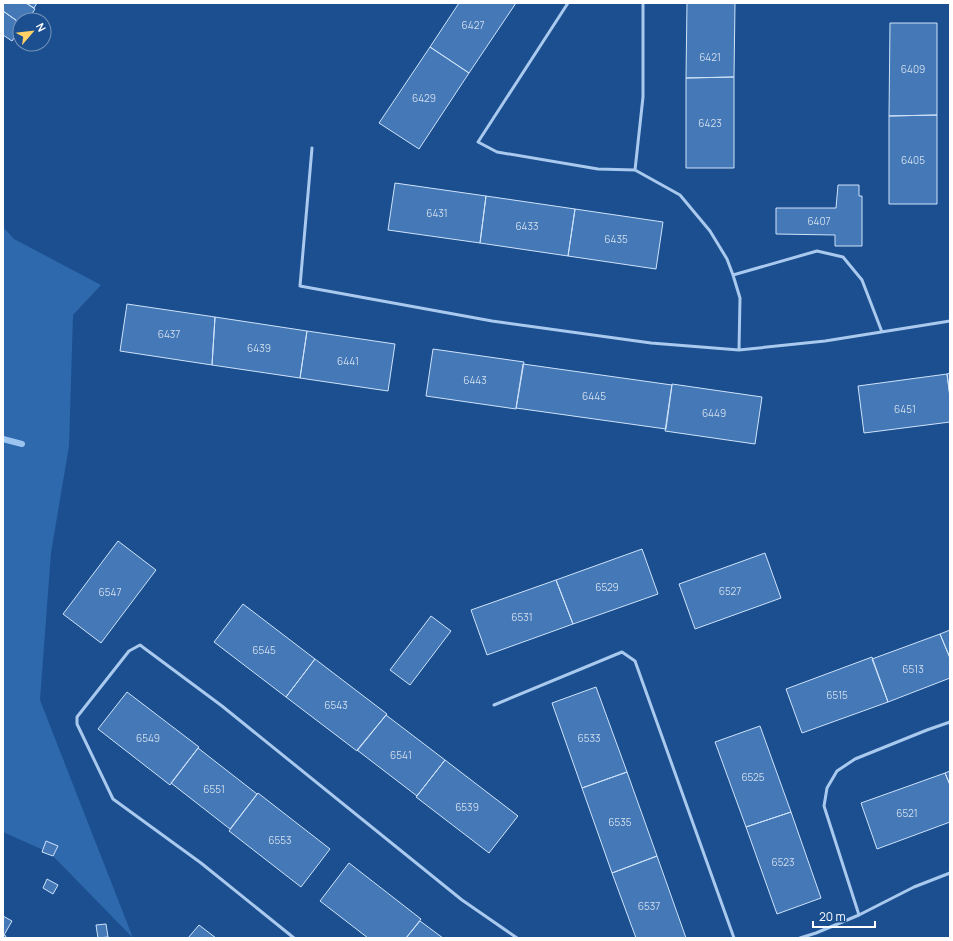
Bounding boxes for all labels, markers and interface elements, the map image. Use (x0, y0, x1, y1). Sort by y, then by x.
north arrow (12, 12, 52, 52)
house number: 6427 (462, 18, 484, 32)
text: N (33, 20, 50, 34)
house number: 6421 (699, 50, 721, 64)
house number: 6409 (901, 62, 925, 76)
house number: 6429 (412, 91, 436, 105)
house number: 6423 (698, 116, 722, 130)
house number: 6405 (901, 153, 925, 167)
house number: 6431 (426, 206, 448, 220)
house number: 6407 (807, 214, 831, 228)
house number: 6433 (515, 219, 539, 233)
house number: 6435 (604, 232, 628, 246)
house number: 6437 (158, 327, 180, 341)
house number: 6439 (247, 341, 271, 355)
house number: 6441 (337, 354, 359, 368)
house number: 6443 (463, 373, 487, 387)
house number: 6445 (582, 389, 606, 403)
house number: 6451 (894, 402, 916, 416)
house number: 6449 (702, 406, 726, 420)
house number: 6529 (595, 580, 619, 594)
house number: 6527 (719, 584, 741, 598)
house number: 6547 (99, 585, 121, 599)
house number: 6531 (511, 610, 533, 624)
house number: 6545 (252, 643, 276, 657)
house number: 6513 (902, 662, 924, 676)
house number: 6515 (826, 688, 848, 702)
house number: 6543 (324, 698, 348, 712)
house number: 6549 (136, 731, 160, 745)
house number: 6533 (577, 731, 601, 745)
house number: 6541 (390, 748, 412, 762)
house number: 6525 (741, 770, 765, 784)
house number: 6551 (203, 782, 225, 796)
house number: 6539 (455, 800, 479, 814)
house number: 6521 (896, 806, 918, 820)
house number: 6535 (608, 815, 632, 829)
house number: 6553 (268, 833, 292, 847)
house number: 6523 (772, 855, 794, 869)
house number: 6537 (638, 899, 660, 913)
scale bar (813, 903, 875, 929)
text: 20 m (819, 908, 846, 925)

